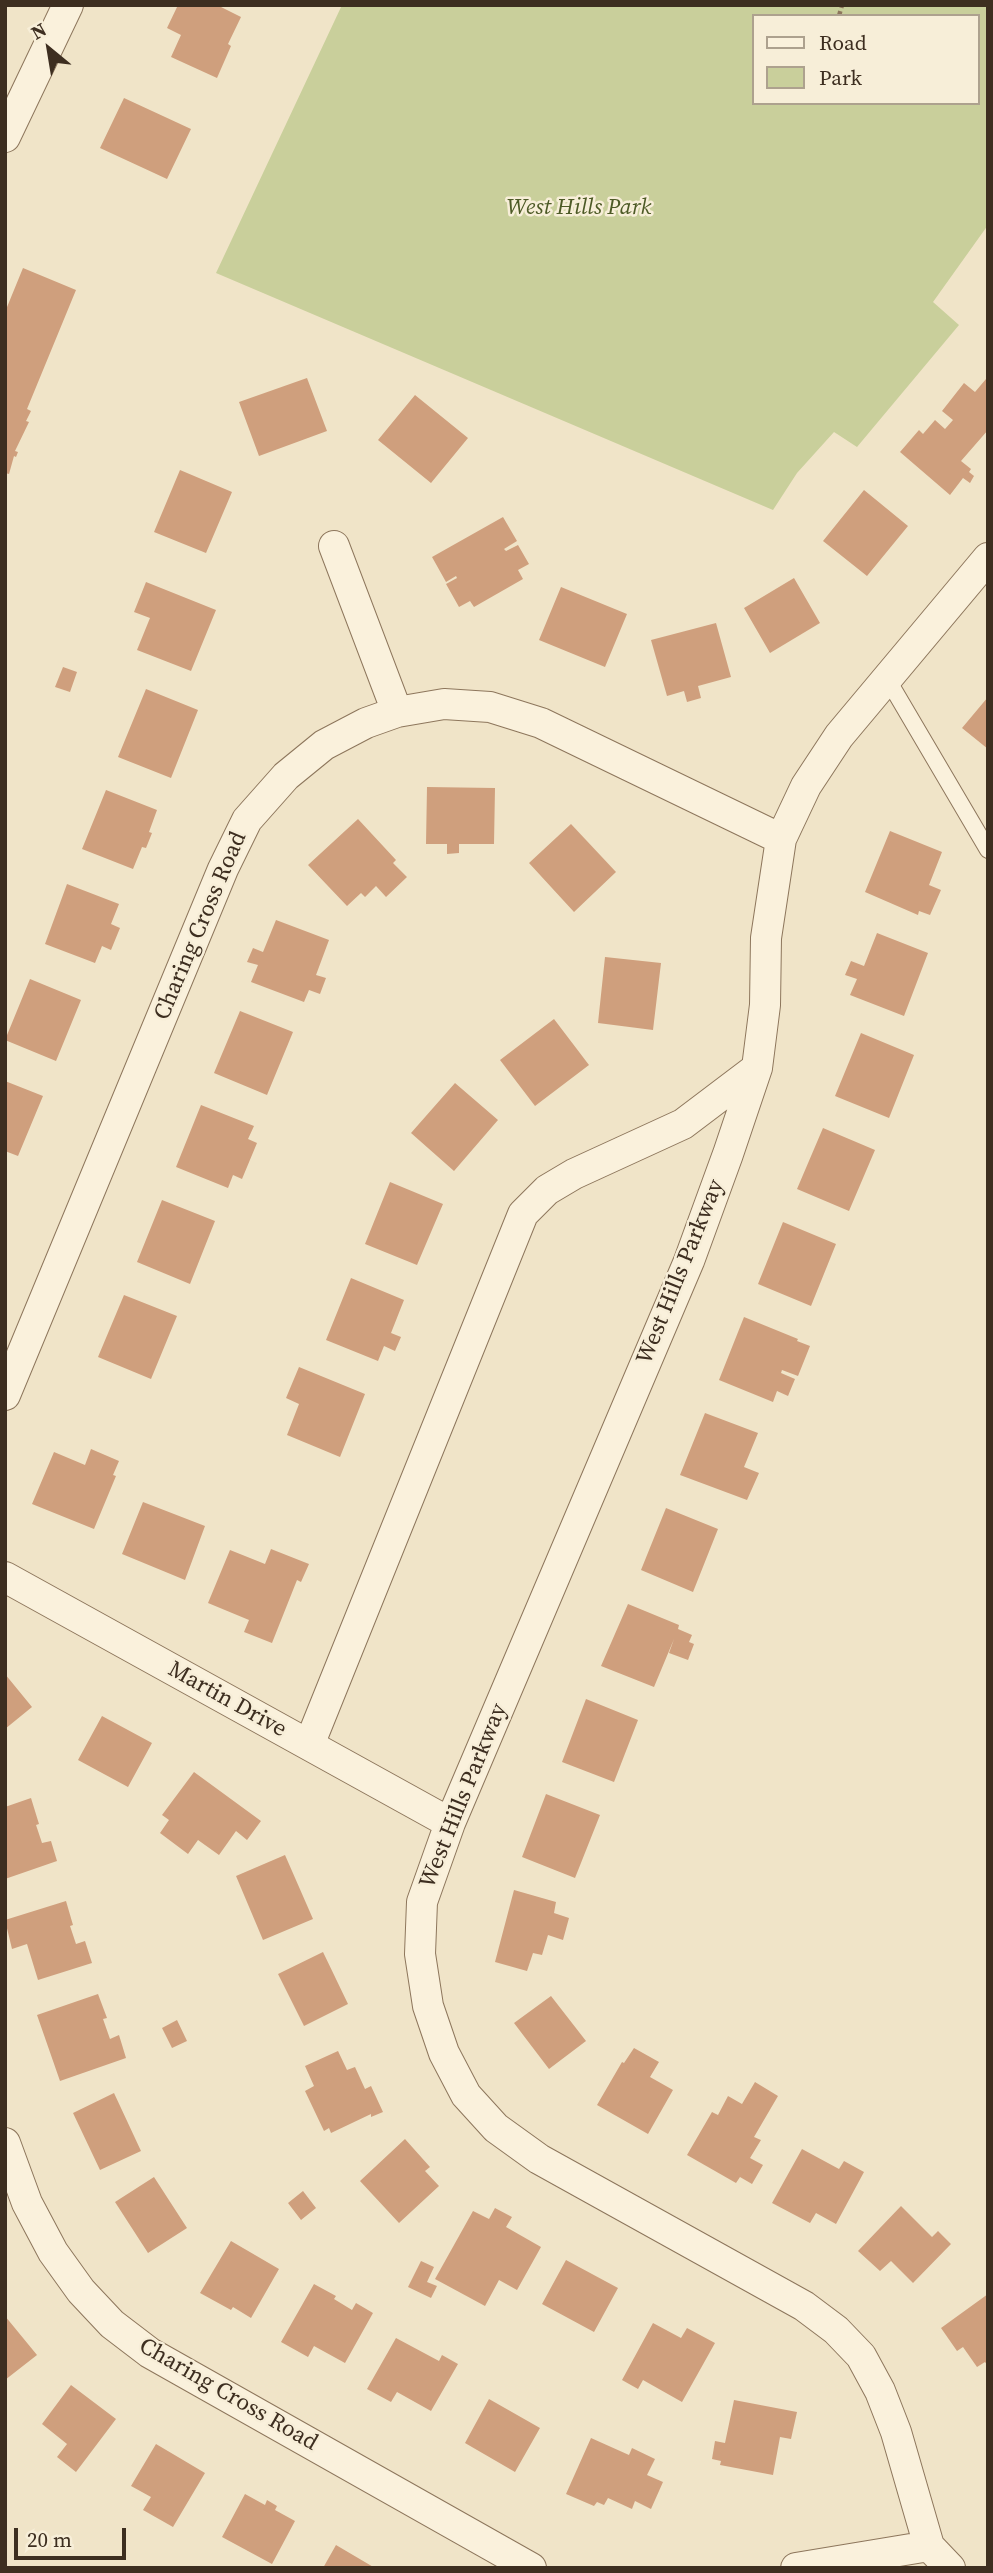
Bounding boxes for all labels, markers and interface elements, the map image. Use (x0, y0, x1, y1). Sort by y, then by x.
north arrow (14, 14, 84, 84)
legend (752, 14, 979, 105)
text: N (26, 16, 51, 46)
text: Road (819, 28, 867, 57)
text: Park (819, 63, 862, 92)
park label: West Hills Park (507, 194, 651, 222)
street label: Charing Cross Road (149, 828, 253, 1024)
street label: West Hills Parkway (631, 1176, 731, 1368)
street label: Martin Drive (163, 1656, 291, 1744)
street label: West Hills Parkway (414, 1700, 514, 1892)
street label: Charing Cross Road (134, 2333, 322, 2457)
scale bar (18, 2514, 130, 2558)
text: 20 m (27, 2525, 72, 2554)

